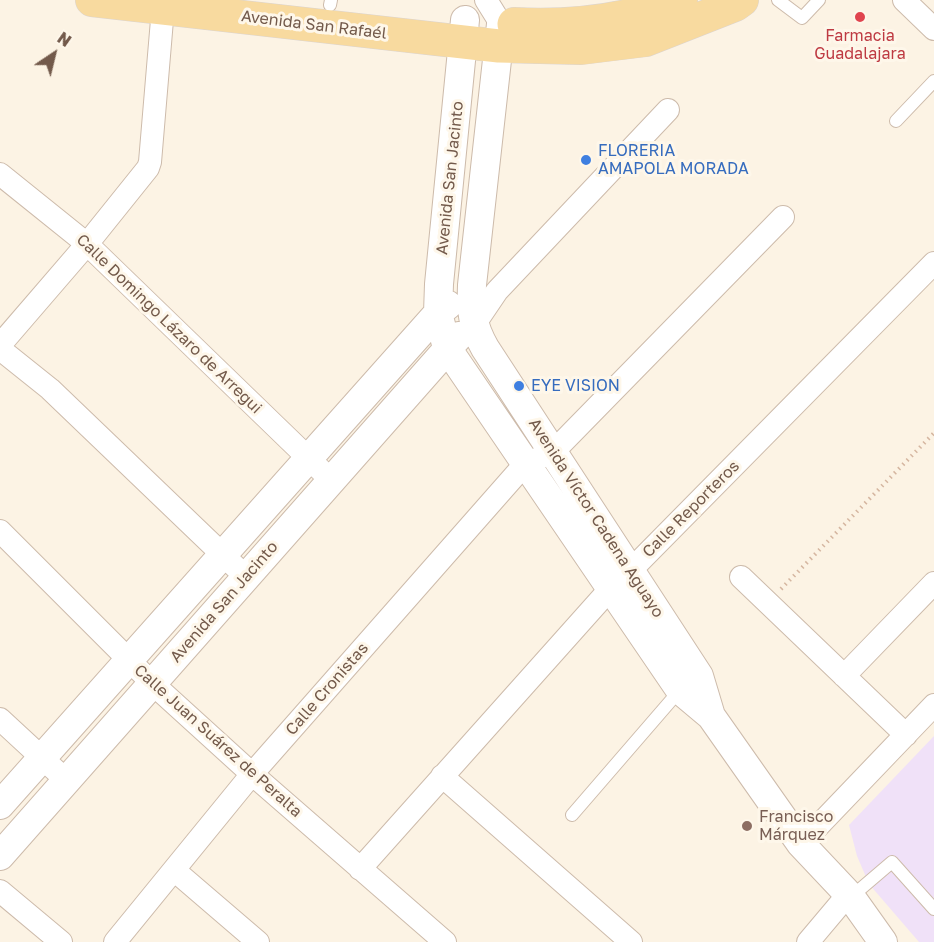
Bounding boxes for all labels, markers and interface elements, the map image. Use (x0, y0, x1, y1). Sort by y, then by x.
street label: Avenida San Rafaél (240, 7, 388, 43)
marker: Farmacia Guadalajara (853, 10, 867, 24)
north arrow (24, 24, 84, 84)
place label: Farmacia Guadalajara (814, 26, 906, 64)
text: N (54, 28, 75, 51)
street label: Avenida San Jacinto (432, 100, 468, 256)
place label: FLORERIA AMAPOLA MORADA (598, 141, 749, 179)
marker: FLORERIA AMAPOLA MORADA (579, 153, 593, 167)
street label: Calle Domingo Lázaro de Arregui (72, 230, 266, 418)
place label: EYE VISION (531, 376, 620, 396)
marker: EYE VISION (512, 379, 526, 393)
street label: Avenida Víctor Cadena Aguayo (524, 415, 668, 621)
street label: Calle Reporteros (639, 457, 743, 561)
street label: Avenida San Jacinto (166, 537, 282, 667)
street label: Calle Cronistas (282, 639, 372, 739)
street label: Calle Juan Suárez de Peralta (130, 661, 306, 821)
place label: Francisco Márquez (759, 807, 833, 845)
marker: Francisco Márquez (740, 819, 754, 833)

